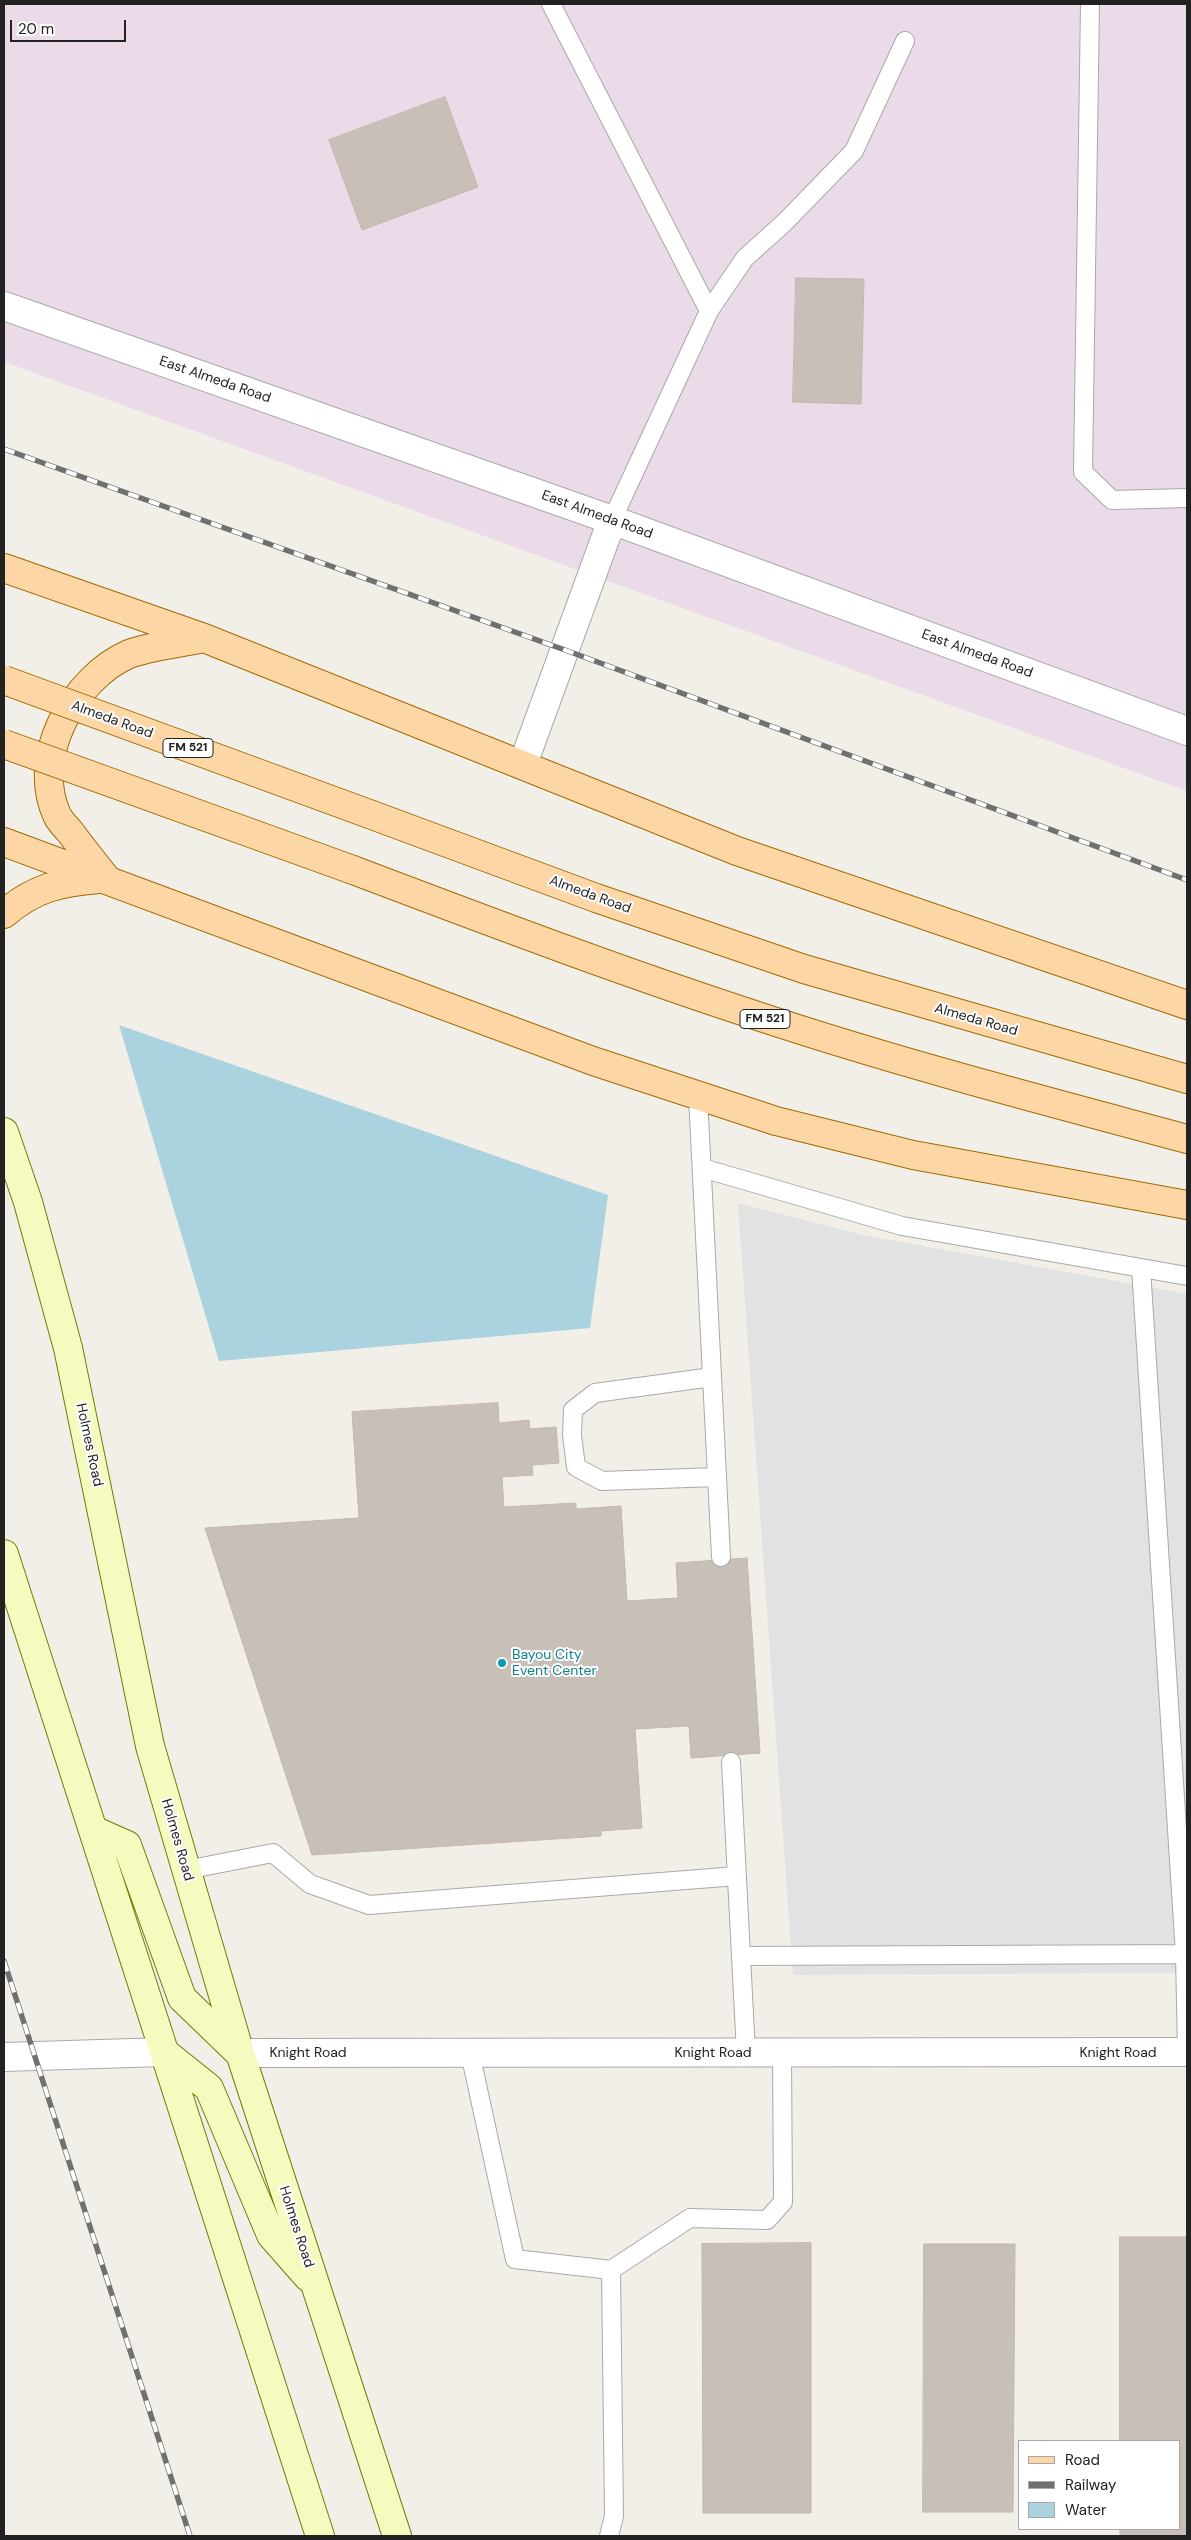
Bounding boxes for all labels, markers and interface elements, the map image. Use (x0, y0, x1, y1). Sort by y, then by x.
scale bar (12, 10, 129, 42)
text: 20 m (18, 19, 54, 39)
street label: East Almeda Road (157, 353, 273, 407)
street label: East Almeda Road (539, 487, 655, 543)
street label: East Almeda Road (919, 626, 1035, 682)
street label: Almeda Road (69, 697, 155, 743)
road number: FM 521 (163, 738, 213, 758)
street label: Almeda Road (547, 872, 633, 918)
street label: Almeda Road (933, 1000, 1019, 1040)
road number: FM 521 (740, 1010, 790, 1028)
street label: Holmes Road (72, 1402, 106, 1488)
place label: Bayou City Event Center (512, 1647, 597, 1680)
marker: Bayou City Event Center (496, 1657, 508, 1669)
street label: Holmes Road (157, 1797, 197, 1883)
street label: Knight Road (269, 2045, 347, 2061)
street label: Knight Road (674, 2045, 752, 2061)
street label: Knight Road (1079, 2045, 1157, 2061)
street label: Holmes Road (275, 2184, 317, 2270)
legend (1018, 2440, 1181, 2530)
text: Road (1065, 2450, 1100, 2470)
text: Railway (1065, 2475, 1116, 2495)
text: Water (1065, 2500, 1106, 2520)

